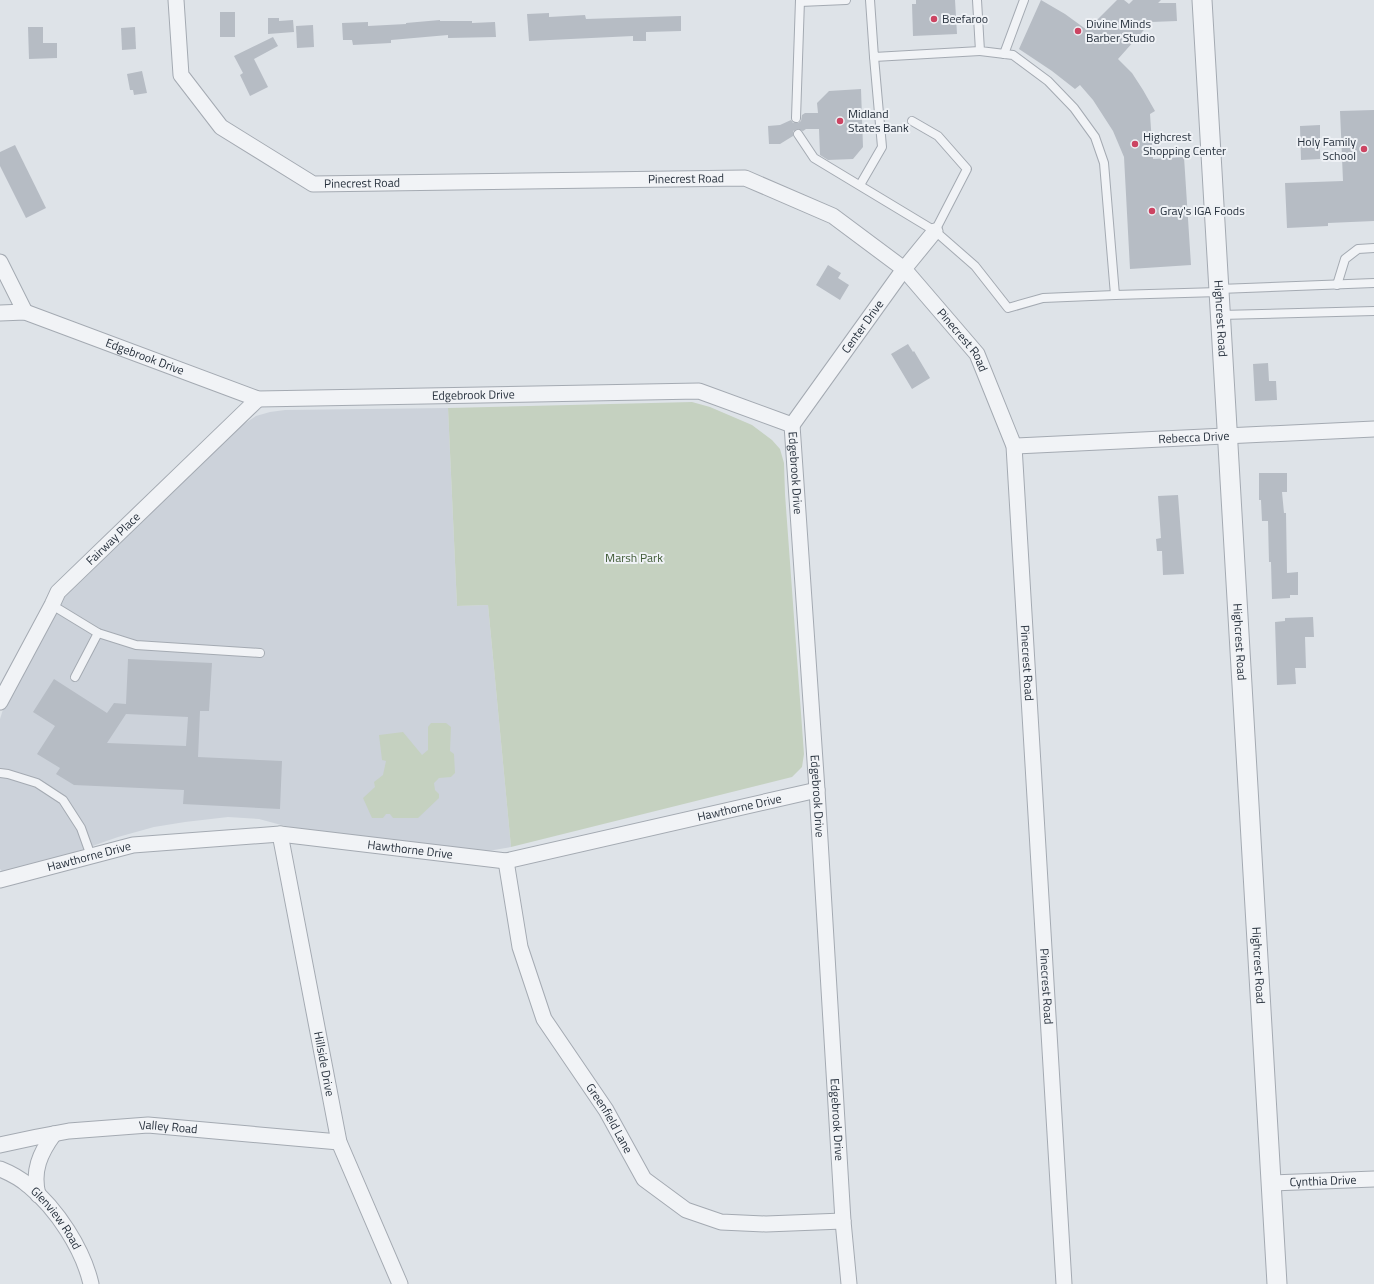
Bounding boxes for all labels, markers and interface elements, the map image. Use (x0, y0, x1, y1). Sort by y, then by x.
place label: Beefaroo (942, 9, 988, 28)
marker: Beefaroo (929, 14, 939, 24)
place label: Divine Minds Barber Studio (1086, 14, 1155, 47)
marker: Divine Minds Barber Studio (1073, 26, 1083, 36)
place label: Midland States Bank (848, 104, 909, 137)
marker: Midland States Bank (835, 116, 845, 126)
place label: Highcrest Shopping Center (1143, 127, 1226, 160)
place label: Holy Family School (1297, 132, 1356, 165)
marker: Highcrest Shopping Center (1130, 139, 1140, 149)
marker: Holy Family School (1359, 144, 1369, 154)
street label: Pinecrest Road (648, 168, 724, 188)
street label: Pinecrest Road (324, 173, 400, 193)
place label: Gray's IGA Foods (1160, 201, 1245, 220)
marker: Gray's IGA Foods (1147, 206, 1157, 216)
street label: Highcrest Road (1209, 279, 1233, 358)
street label: Center Drive (836, 296, 888, 357)
street label: Pinecrest Road (933, 304, 993, 375)
street label: Edgebrook Drive (103, 333, 187, 380)
street label: Edgebrook Drive (432, 384, 515, 405)
street label: Rebecca Drive (1158, 426, 1230, 448)
street label: Edgebrook Drive (783, 431, 808, 515)
street label: Fairway Place (81, 508, 144, 569)
park label: Marsh Park (605, 548, 663, 567)
street label: Highcrest Road (1228, 603, 1252, 681)
street label: Pinecrest Road (1016, 624, 1039, 701)
street label: Edgebrook Drive (806, 754, 830, 838)
street label: Hawthorne Drive (695, 788, 783, 826)
street label: Hawthorne Drive (366, 835, 454, 864)
street label: Hawthorne Drive (45, 836, 133, 876)
street label: Highcrest Road (1247, 926, 1271, 1004)
street label: Pinecrest Road (1035, 948, 1058, 1025)
street label: Hillside Drive (309, 1030, 340, 1098)
street label: Edgebrook Drive (825, 1078, 849, 1161)
street label: Greenfield Lane (581, 1079, 638, 1157)
street label: Valley Road (138, 1115, 198, 1138)
street label: Cynthia Drive (1289, 1170, 1357, 1191)
street label: Glenview Road (27, 1182, 87, 1253)

